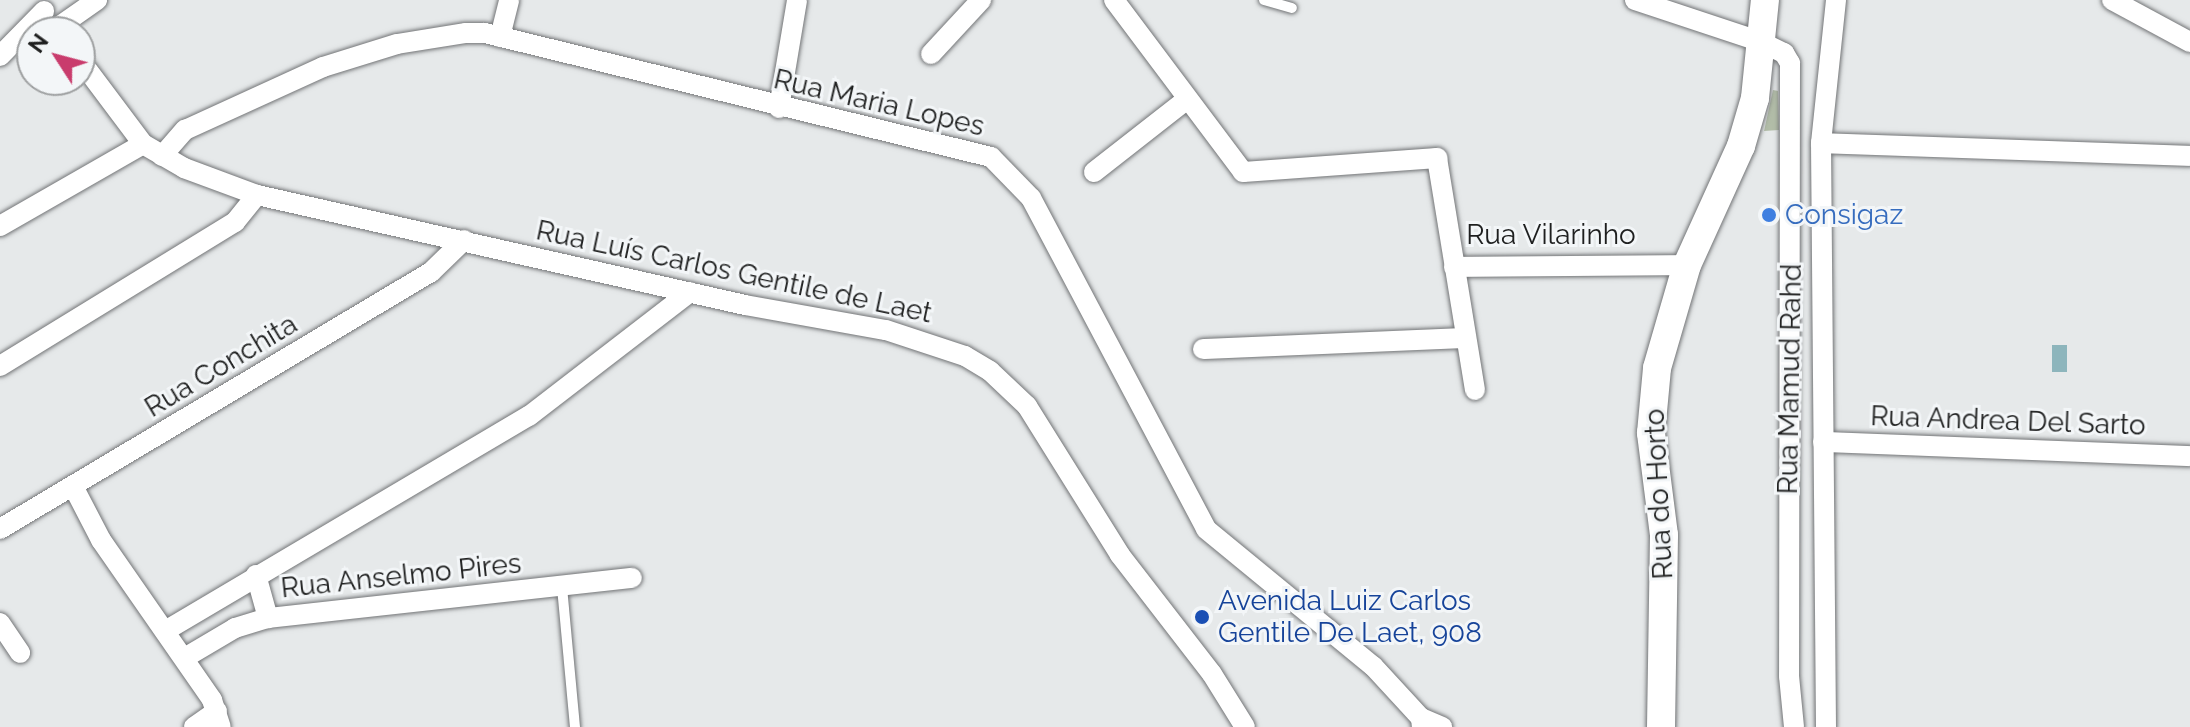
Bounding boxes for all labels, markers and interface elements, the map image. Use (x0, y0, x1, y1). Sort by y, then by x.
north arrow (16, 16, 96, 96)
text: N (23, 29, 54, 58)
street label: Rua Maria Lopes (770, 62, 988, 144)
place label: Consigaz (1785, 198, 1903, 232)
marker: Consigaz (1760, 206, 1778, 224)
street label: Rua Luís Carlos Gentile de Laet (533, 214, 935, 330)
street label: Rua Vilarinho (1466, 218, 1636, 252)
street label: Rua Mamud Rahd (1771, 263, 1809, 495)
street label: Rua Conchita (139, 307, 303, 425)
street label: Rua Andrea Del Sarto (1869, 399, 2147, 443)
street label: Rua do Horto (1638, 408, 1680, 580)
street label: Rua Anselmo Pires (279, 547, 523, 605)
place label: Avenida Luiz Carlos Gentile De Laet, 908 (1218, 584, 1482, 650)
marker: Avenida Luiz Carlos Gentile De Laet, 908 (1193, 608, 1211, 626)

